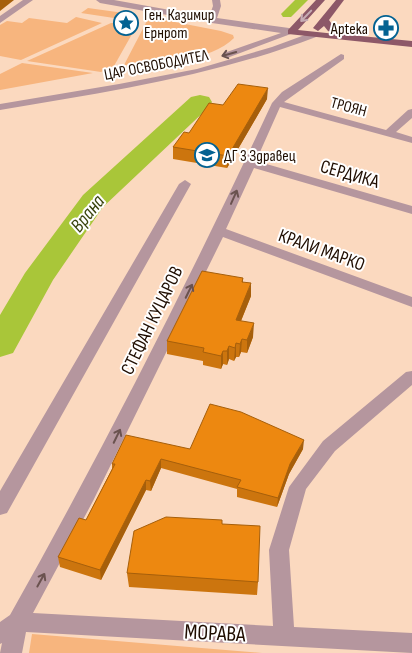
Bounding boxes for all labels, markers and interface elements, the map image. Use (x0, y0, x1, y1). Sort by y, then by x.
place label: Ген. Казимир Ернрот (144, 6, 214, 43)
one-way arrow (300, 9, 312, 21)
place icon: Ген. Казимир Ернрот (113, 10, 139, 36)
pharmacy icon: Apteka (373, 15, 399, 41)
place label: Apteka (330, 20, 368, 39)
street label: ЦАР ОСВОБОДИТЕЛ (103, 46, 210, 85)
one-way arrow (221, 50, 237, 60)
street label: ТРОЯН (328, 94, 369, 121)
school or university icon: ДГ 3 Здравец (194, 142, 220, 168)
place label: ДГ 3 Здравец (224, 147, 296, 166)
street label: СЕРДИКА (317, 155, 383, 194)
water label: Врана (65, 190, 110, 237)
one-way arrow (230, 190, 240, 205)
street label: КРАЛИ МАРКО (275, 224, 368, 277)
street label: СТЕФАН КУЦАРОВ (116, 263, 188, 379)
one-way arrow (184, 283, 194, 298)
one-way arrow (113, 429, 122, 444)
one-way arrow (36, 573, 46, 587)
street label: МОРАВА (184, 618, 247, 649)

